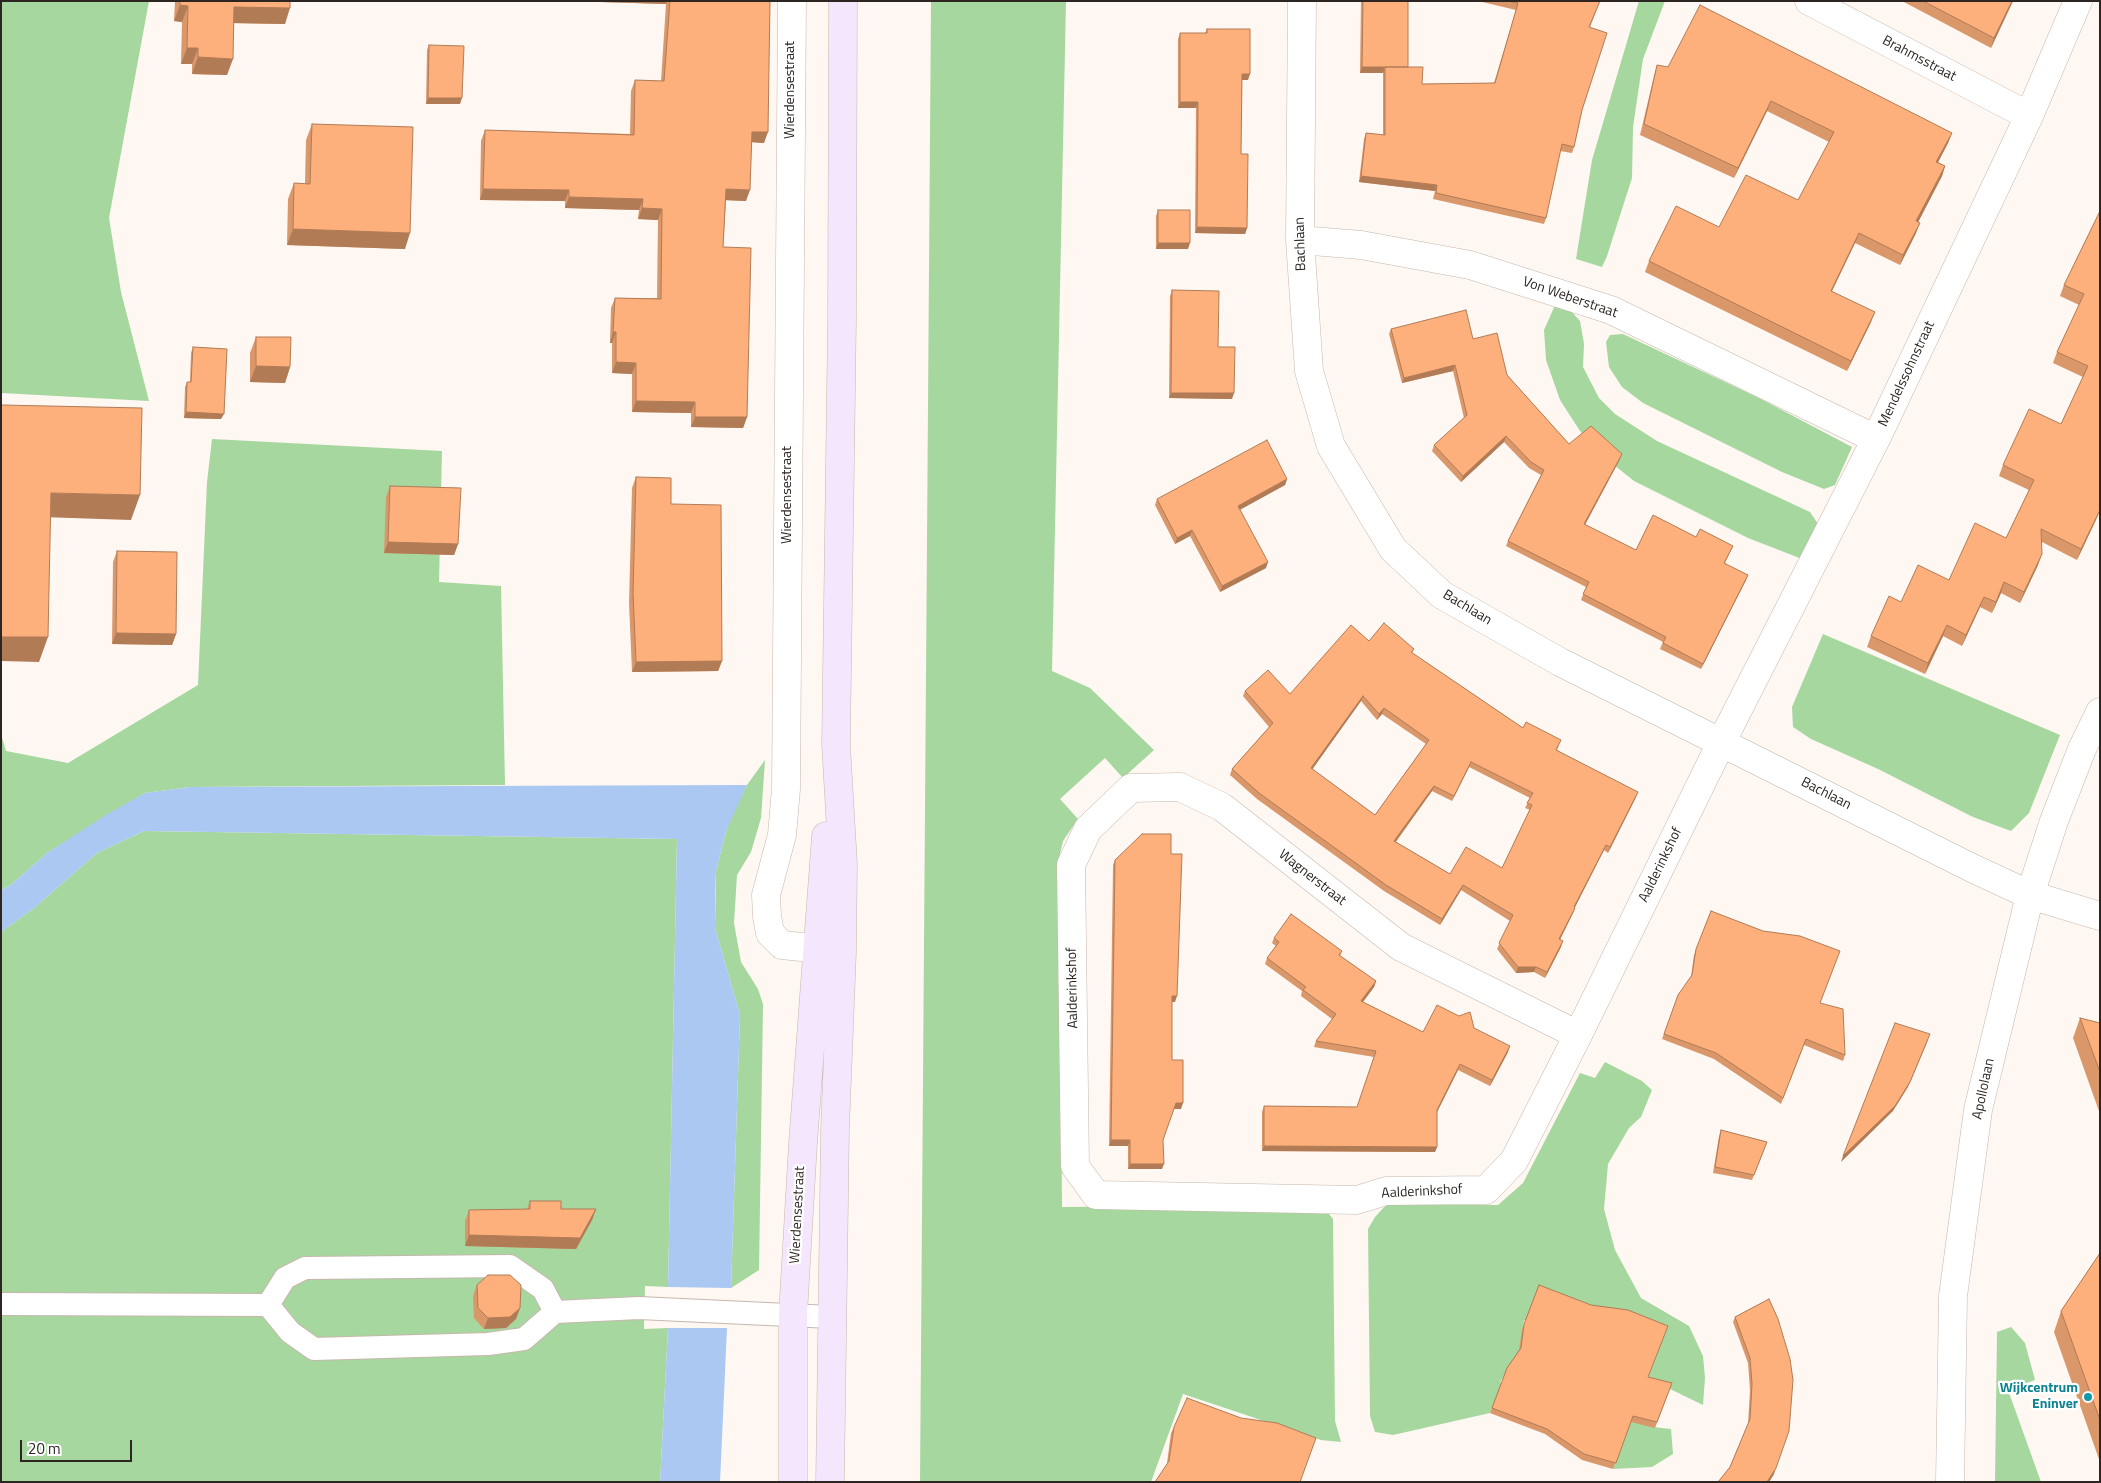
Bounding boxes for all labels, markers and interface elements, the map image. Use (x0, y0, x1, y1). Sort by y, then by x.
street label: Brahmsstraat (1879, 32, 1959, 86)
street label: Wierdensestraat (783, 41, 799, 139)
street label: Bachlaan (1292, 217, 1310, 271)
street label: Von Weberstraat (1520, 274, 1620, 322)
street label: Mendelssohnstraat (1875, 318, 1939, 430)
street label: Wierdensestraat (780, 446, 796, 544)
street label: Bachlaan (1440, 587, 1494, 629)
street label: Bachlaan (1798, 774, 1854, 814)
street label: Aalderinkshof (1636, 825, 1686, 905)
street label: Wagnerstraat (1275, 846, 1349, 910)
street label: Aalderinkshof (1064, 947, 1082, 1029)
street label: Apollolaan (1969, 1057, 1999, 1121)
street label: Wierdensestraat (787, 1166, 809, 1264)
street label: Aalderinkshof (1381, 1181, 1463, 1203)
place label: Wijkcentrum Eninver (2000, 1381, 2078, 1414)
marker: Wijkcentrum Eninver (2082, 1391, 2094, 1403)
scale bar (22, 1430, 135, 1462)
text: 20 m (28, 1437, 61, 1460)

